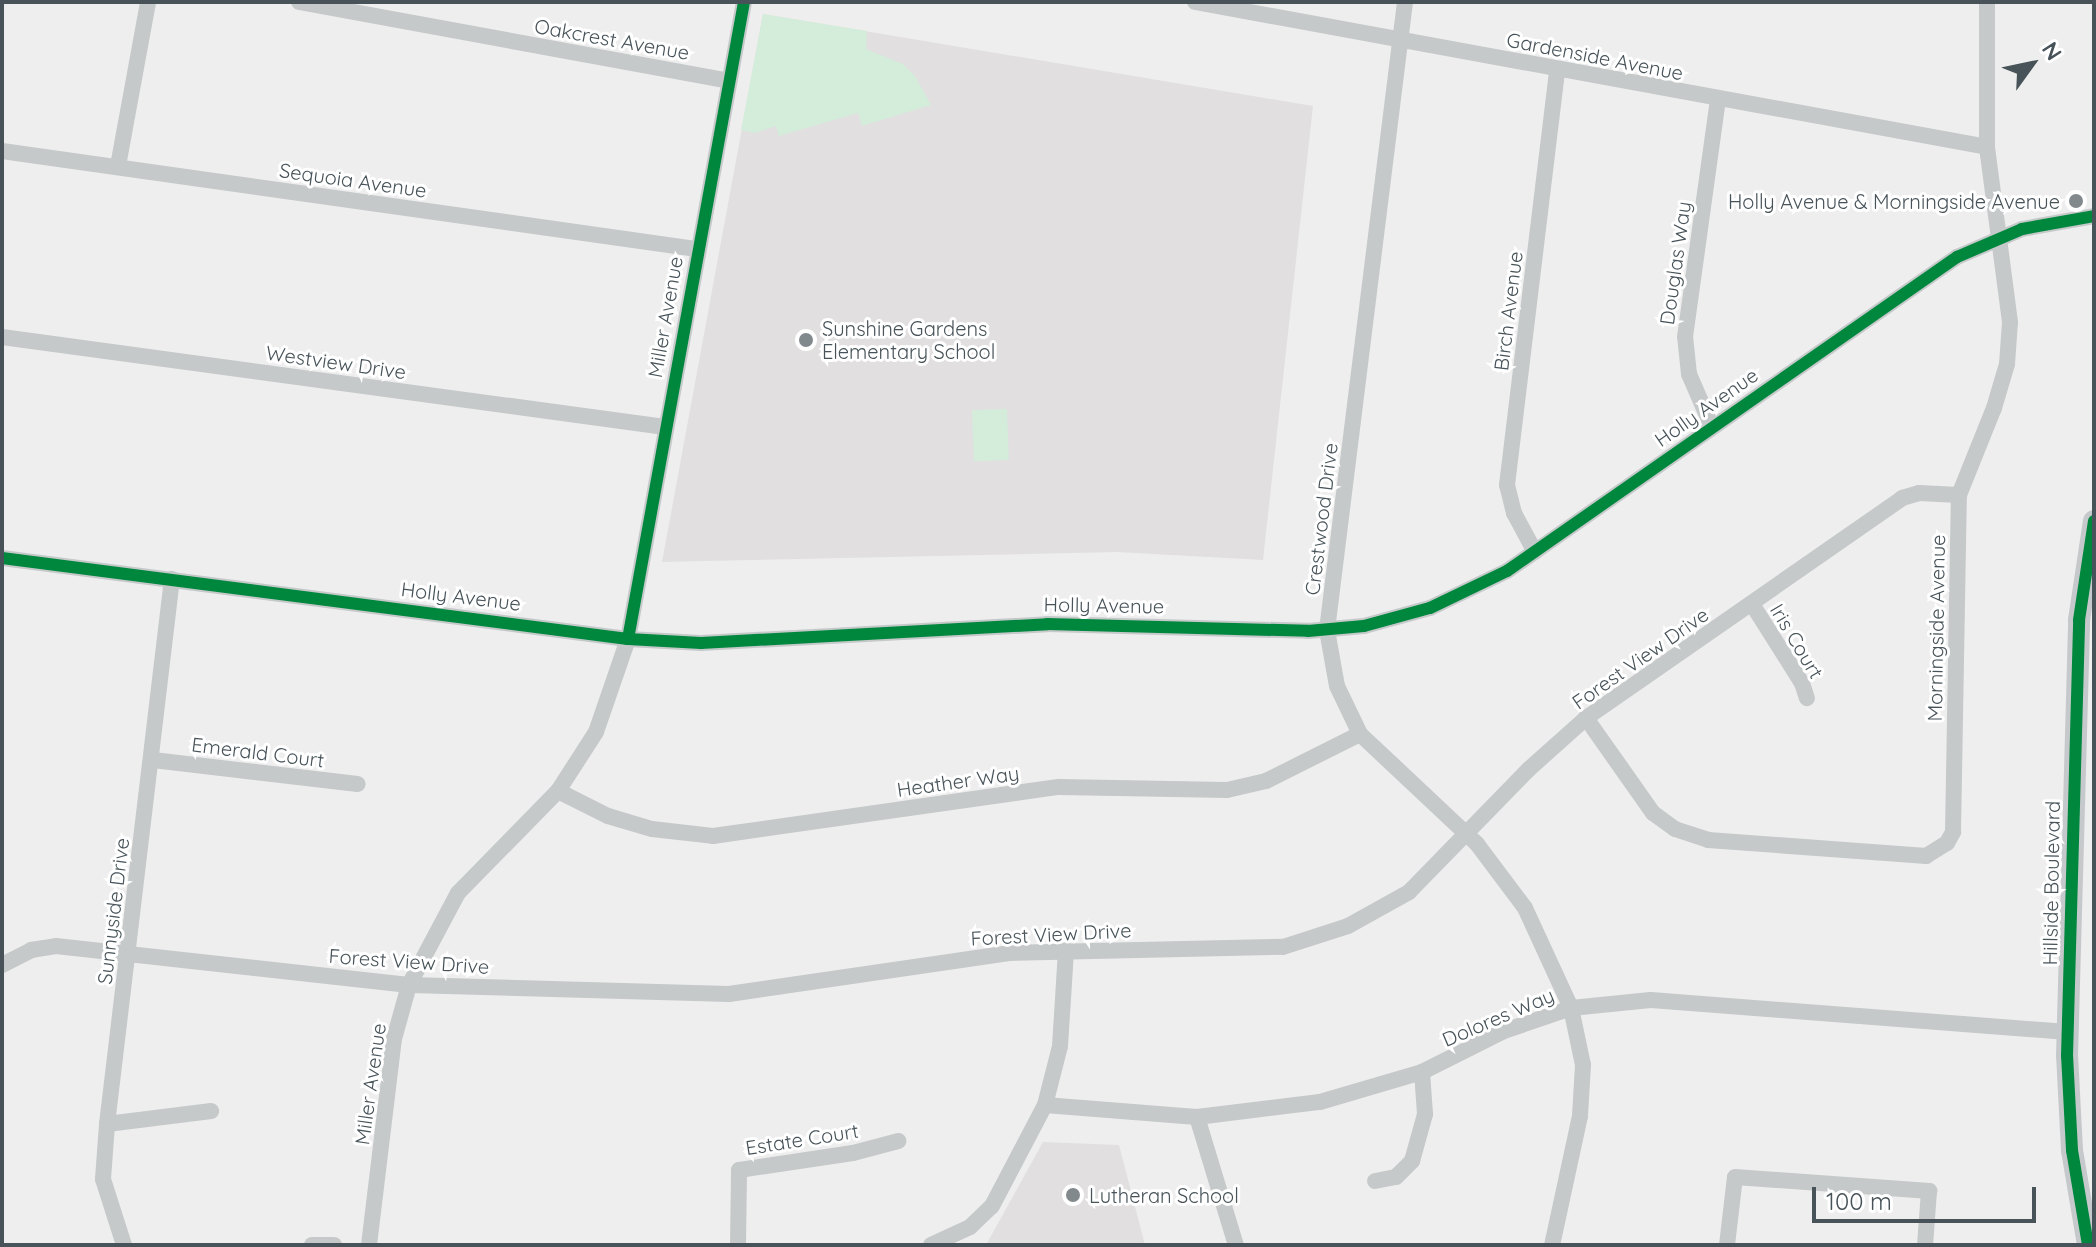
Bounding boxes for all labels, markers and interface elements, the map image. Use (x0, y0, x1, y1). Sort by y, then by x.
street label: Oakcrest Avenue (533, 14, 691, 64)
north arrow (1992, 24, 2072, 104)
street label: Gardenside Avenue (1505, 27, 1685, 85)
text: N (2036, 37, 2068, 65)
street label: Sequoia Avenue (278, 158, 428, 202)
place label: Holly Avenue & Morningside Avenue (1728, 189, 2060, 213)
marker: Holly Avenue & Morningside Avenue (2067, 192, 2085, 210)
street label: Douglas Way (1654, 200, 1696, 326)
street label: Birch Avenue (1489, 250, 1527, 372)
street label: Miller Avenue (643, 255, 687, 379)
place label: Sunshine Gardens Elementary School (822, 316, 995, 363)
marker: Sunshine Gardens Elementary School (797, 331, 815, 349)
street label: Westview Drive (264, 340, 408, 384)
street label: Holly Avenue (1650, 363, 1762, 451)
street label: Crestwood Drive (1300, 441, 1342, 597)
street label: Morningside Avenue (1922, 534, 1950, 722)
street label: Holly Avenue (400, 577, 522, 615)
street label: Holly Avenue (1043, 592, 1165, 618)
street label: Iris Court (1765, 599, 1829, 683)
street label: Forest View Drive (1567, 602, 1713, 714)
street label: Emerald Court (190, 732, 326, 772)
street label: Heather Way (895, 761, 1021, 801)
street label: Hillside Boulevard (2038, 801, 2064, 965)
street label: Sunnyside Drive (92, 836, 134, 986)
street label: Forest View Drive (970, 918, 1132, 950)
street label: Forest View Drive (328, 943, 490, 979)
street label: Dolores Way (1438, 983, 1558, 1051)
street label: Miller Avenue (350, 1022, 390, 1146)
street label: Estate Court (744, 1118, 860, 1160)
scale bar (1816, 1171, 2040, 1221)
place label: Lutheran School (1089, 1183, 1239, 1207)
marker: Lutheran School (1064, 1186, 1082, 1204)
text: 100 m (1826, 1186, 1892, 1216)

